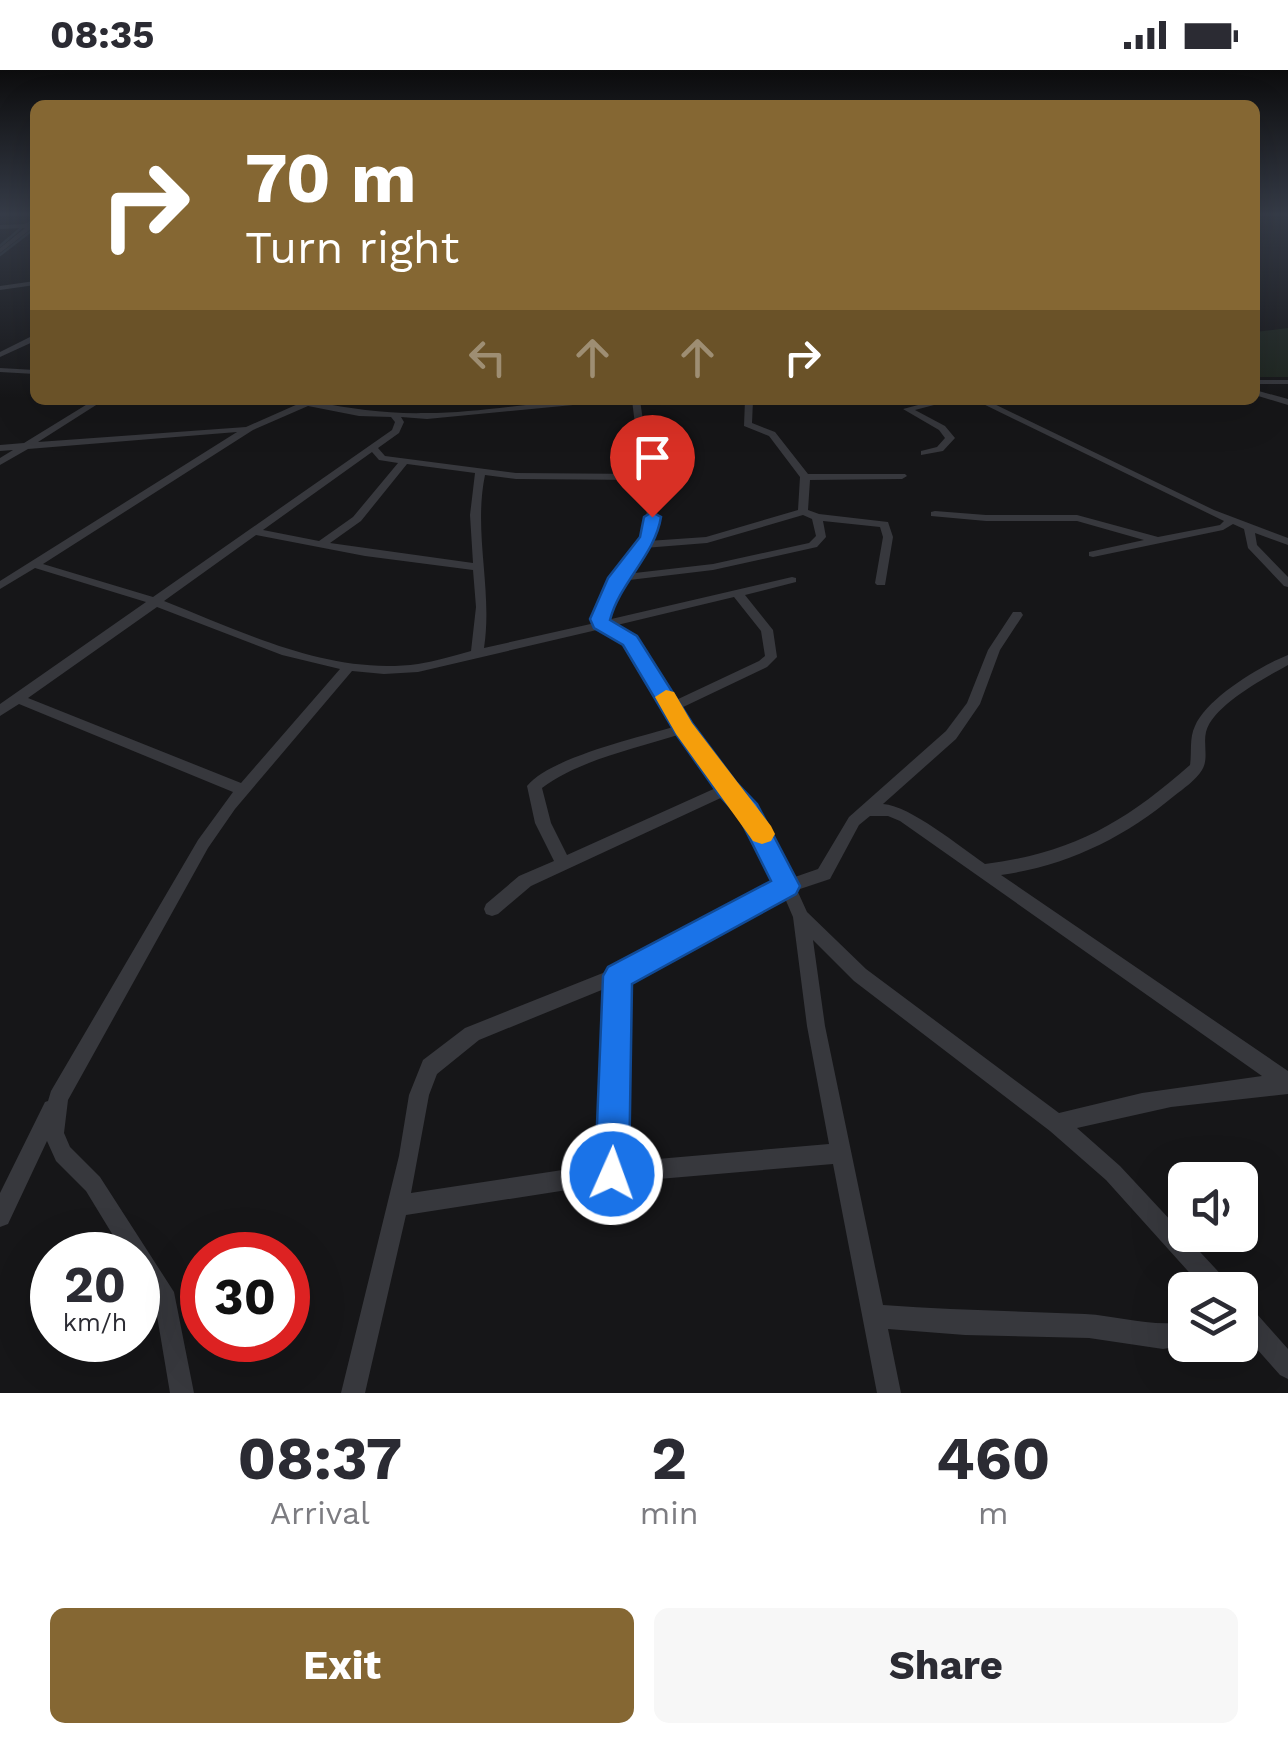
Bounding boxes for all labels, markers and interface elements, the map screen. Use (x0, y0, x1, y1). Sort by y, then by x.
text: 08:35 (50, 13, 154, 57)
text: 70 m (245, 137, 417, 219)
icon: right (80, 140, 210, 270)
text: Turn right (245, 221, 459, 274)
icon: left (460, 330, 515, 385)
icon: ahead (565, 330, 620, 385)
icon: ahead (670, 330, 725, 385)
icon: right (775, 330, 830, 385)
pin (610, 415, 695, 518)
icon: arrive (625, 430, 680, 485)
position arrow (560, 1122, 664, 1226)
map controls (1168, 1162, 1258, 1362)
button: sound (1168, 1162, 1258, 1252)
speed limit sign: 30 (180, 1232, 310, 1362)
text: 20 (64, 1255, 126, 1314)
button: layers (1168, 1272, 1258, 1362)
text: km/h (63, 1308, 127, 1337)
text: 08:37 (238, 1423, 402, 1494)
text: 2 (651, 1423, 687, 1494)
text: 460 (936, 1423, 1050, 1494)
text: Arrival (270, 1494, 370, 1532)
text: min (640, 1494, 699, 1532)
text: m (978, 1494, 1009, 1532)
button: Exit (50, 1608, 634, 1723)
button: Share (654, 1608, 1238, 1723)

